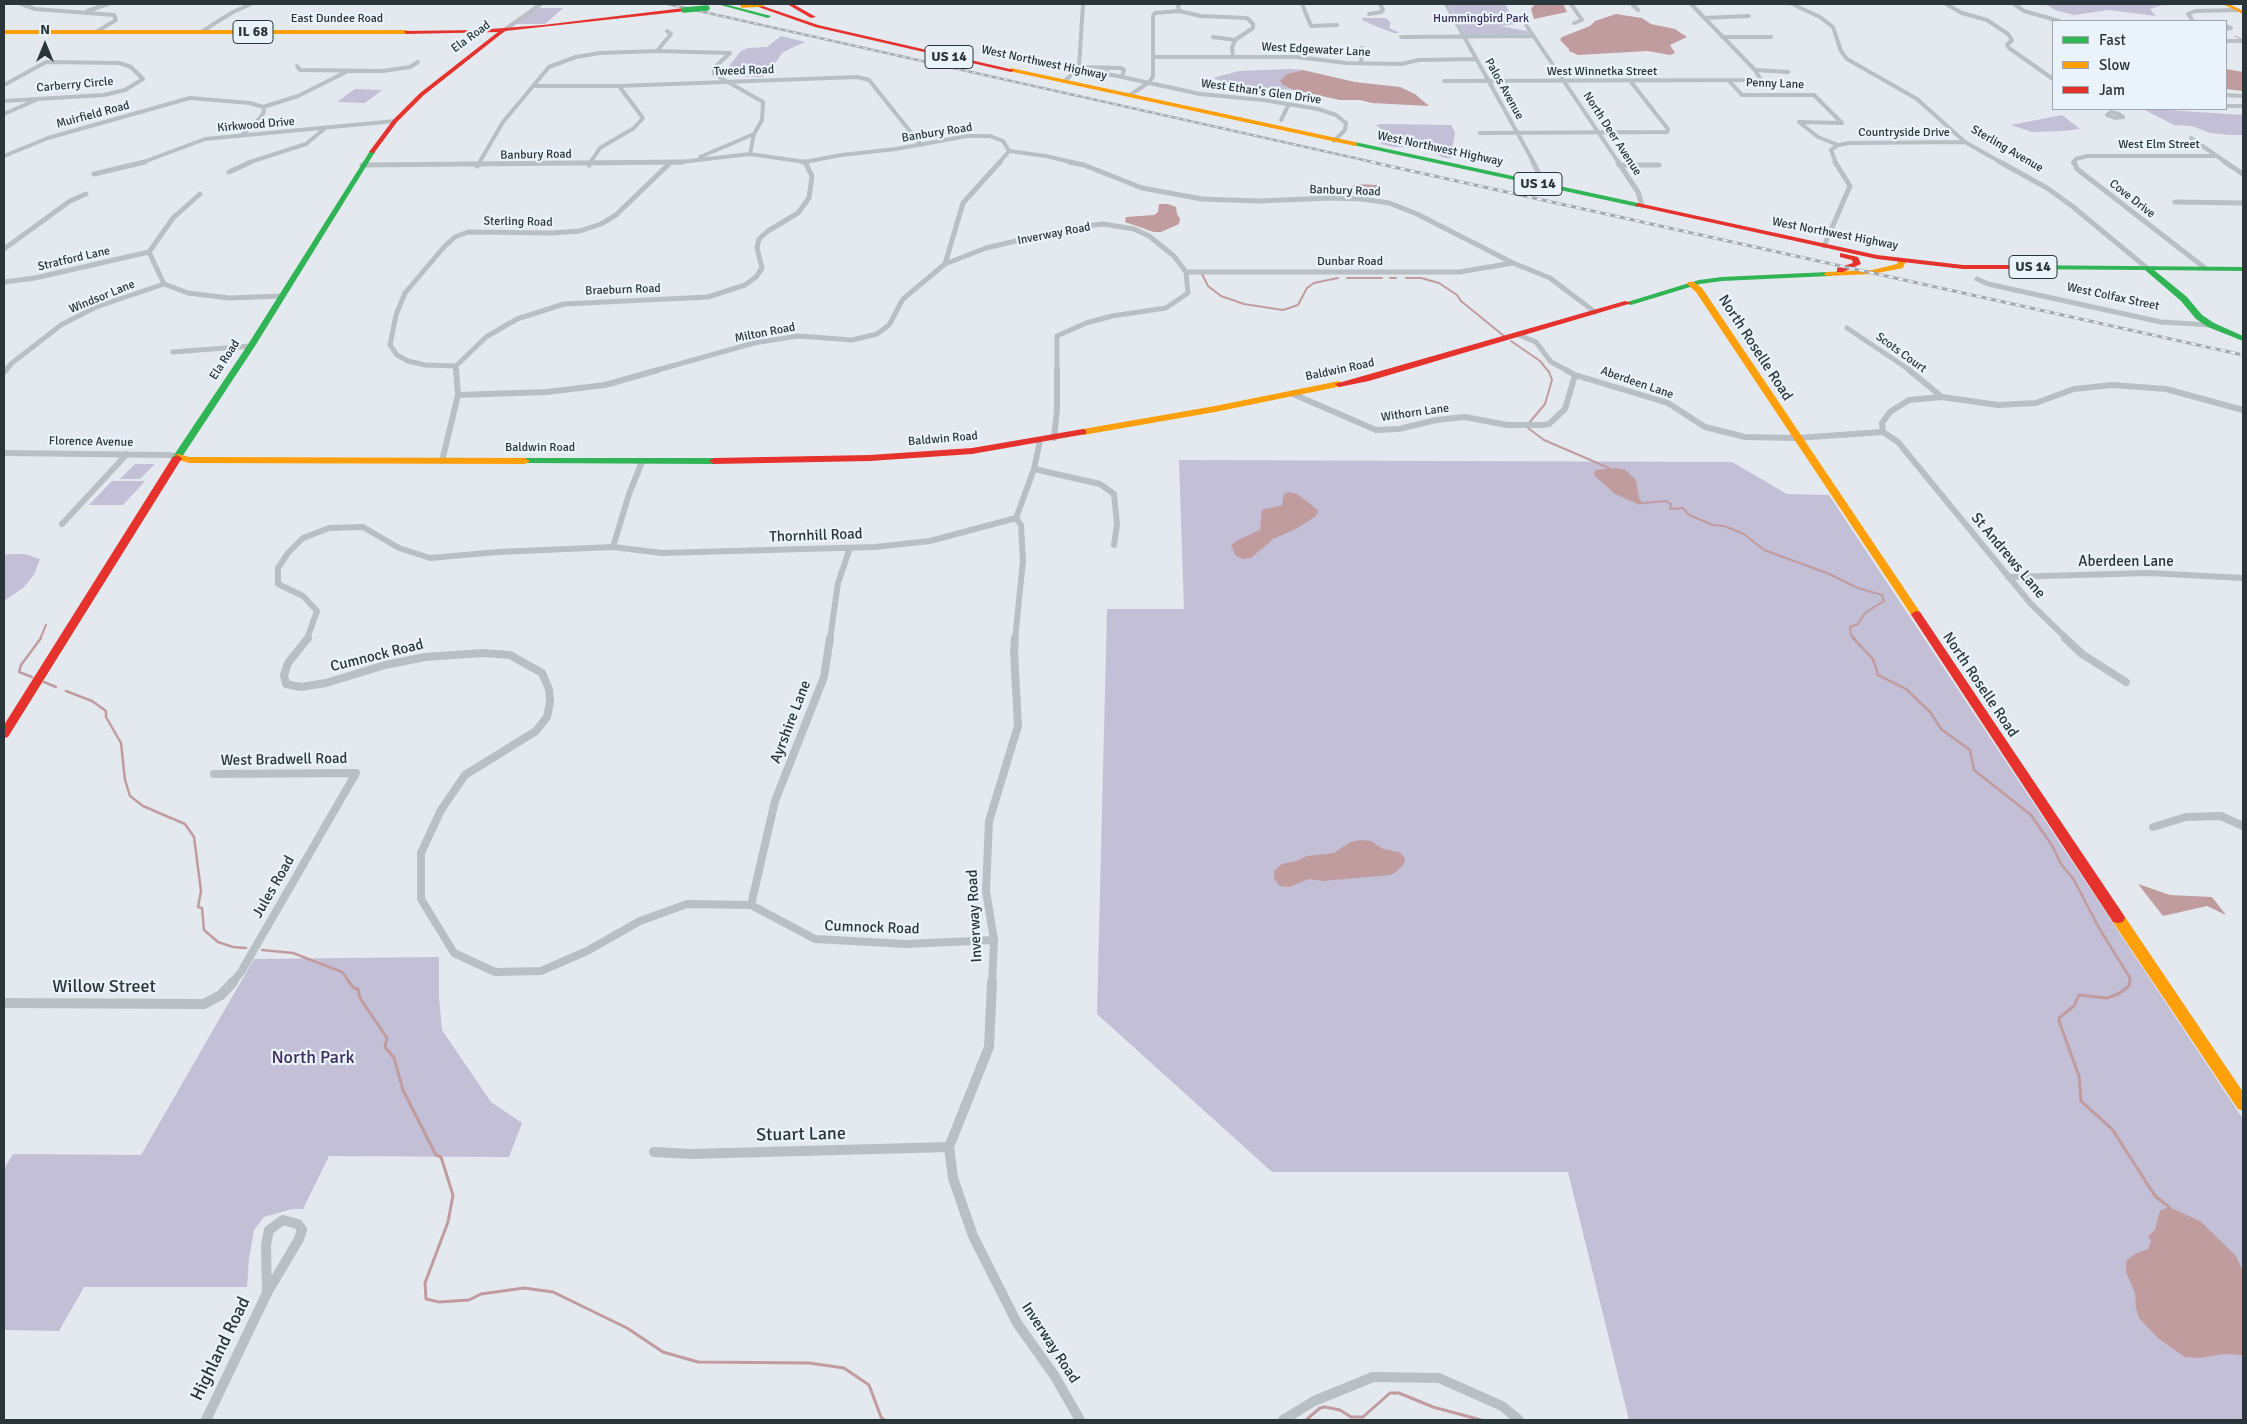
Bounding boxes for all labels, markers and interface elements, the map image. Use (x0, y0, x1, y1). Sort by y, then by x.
street label: East Dundee Road (291, 12, 383, 26)
park label: Hummingbird Park (1433, 12, 1529, 26)
street label: Ela Road (449, 18, 493, 56)
north arrow (20, 20, 70, 70)
legend (2052, 20, 2227, 110)
text: N (40, 21, 50, 38)
road number: IL 68 (233, 21, 273, 44)
text: Fast (2099, 31, 2126, 49)
street label: West Edgewater Lane (1261, 40, 1371, 60)
street label: West Northwest Highway (980, 43, 1108, 83)
road number: US 14 (925, 46, 973, 68)
street label: Palos Avenue (1481, 56, 1527, 122)
text: Slow (2099, 56, 2130, 74)
street label: Tweed Road (714, 63, 774, 79)
street label: West Winnetka Street (1547, 65, 1657, 79)
street label: Carberry Circle (36, 74, 114, 96)
street label: West Ethan's Glen Drive (1200, 76, 1322, 108)
street label: Penny Lane (1746, 76, 1804, 92)
text: Jam (2099, 81, 2125, 99)
street label: North Deer Avenue (1580, 89, 1644, 179)
street label: Muirfield Road (55, 98, 131, 132)
street label: Kirkwood Drive (217, 114, 295, 136)
street label: Banbury Road (901, 120, 973, 146)
street label: Sterling Avenue (1968, 123, 2046, 175)
street label: Countryside Drive (1858, 126, 1950, 140)
street label: West Northwest Highway (1376, 129, 1504, 169)
street label: West Elm Street (2118, 138, 2200, 152)
street label: Banbury Road (500, 147, 572, 163)
road number: US 14 (1514, 172, 1562, 195)
street label: Cove Drive (2106, 177, 2158, 221)
street label: Banbury Road (1309, 183, 1381, 199)
street label: Sterling Road (483, 214, 553, 230)
street label: West Northwest Highway (1771, 215, 1899, 253)
street label: Inverway Road (1016, 220, 1092, 248)
street label: Stratford Lane (36, 244, 112, 274)
street label: Dunbar Road (1317, 255, 1383, 269)
road number: US 14 (2009, 256, 2057, 278)
street label: Windsor Lane (67, 277, 137, 317)
street label: West Colfax Street (2065, 280, 2161, 314)
street label: Braeburn Road (585, 281, 661, 299)
street label: North Roselle Road (1714, 292, 1796, 404)
street label: Milton Road (733, 320, 797, 346)
street label: Scots Court (1873, 330, 1929, 376)
street label: Ela Road (207, 337, 243, 383)
street label: Baldwin Road (1304, 356, 1376, 384)
street label: Aberdeen Lane (1599, 364, 1675, 402)
street label: Withorn Lane (1380, 401, 1450, 425)
street label: Baldwin Road (907, 429, 979, 449)
street label: Florence Avenue (49, 434, 133, 450)
street label: Baldwin Road (505, 441, 575, 455)
street label: St Andrews Lane (1967, 509, 2049, 603)
street label: Thornhill Road (769, 525, 863, 547)
street label: Aberdeen Lane (2078, 553, 2174, 571)
street label: North Roselle Road (1938, 629, 2022, 741)
street label: Cumnock Road (329, 636, 425, 676)
street label: Ayrshire Lane (767, 678, 815, 766)
street label: West Bradwell Road (220, 750, 348, 770)
street label: Jules Road (249, 853, 299, 921)
street label: Inverway Road (964, 869, 986, 963)
street label: Cumnock Road (824, 917, 920, 939)
street label: Willow Street (52, 976, 156, 998)
park label: North Park (271, 1047, 355, 1069)
street label: Stuart Lane (756, 1123, 846, 1147)
street label: Highland Road (187, 1294, 255, 1404)
street label: Inverway Road (1017, 1299, 1083, 1387)

